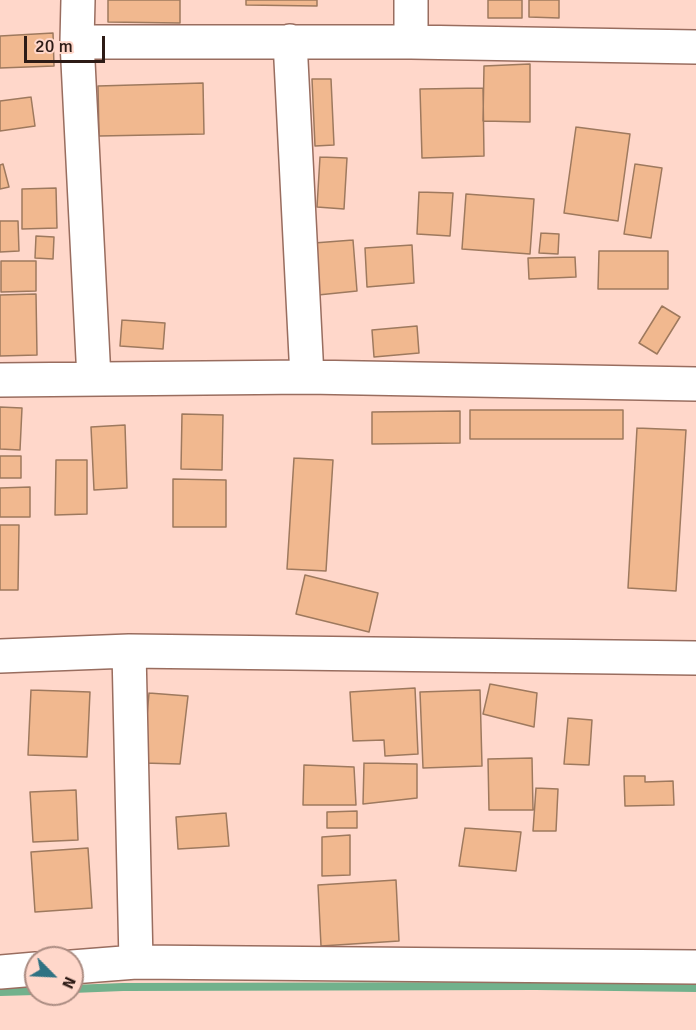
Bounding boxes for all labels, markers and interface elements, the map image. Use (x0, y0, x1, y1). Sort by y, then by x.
scale bar (27, 24, 108, 62)
text: 20 m (35, 35, 73, 57)
north arrow (24, 946, 84, 1006)
text: N (57, 973, 80, 992)

